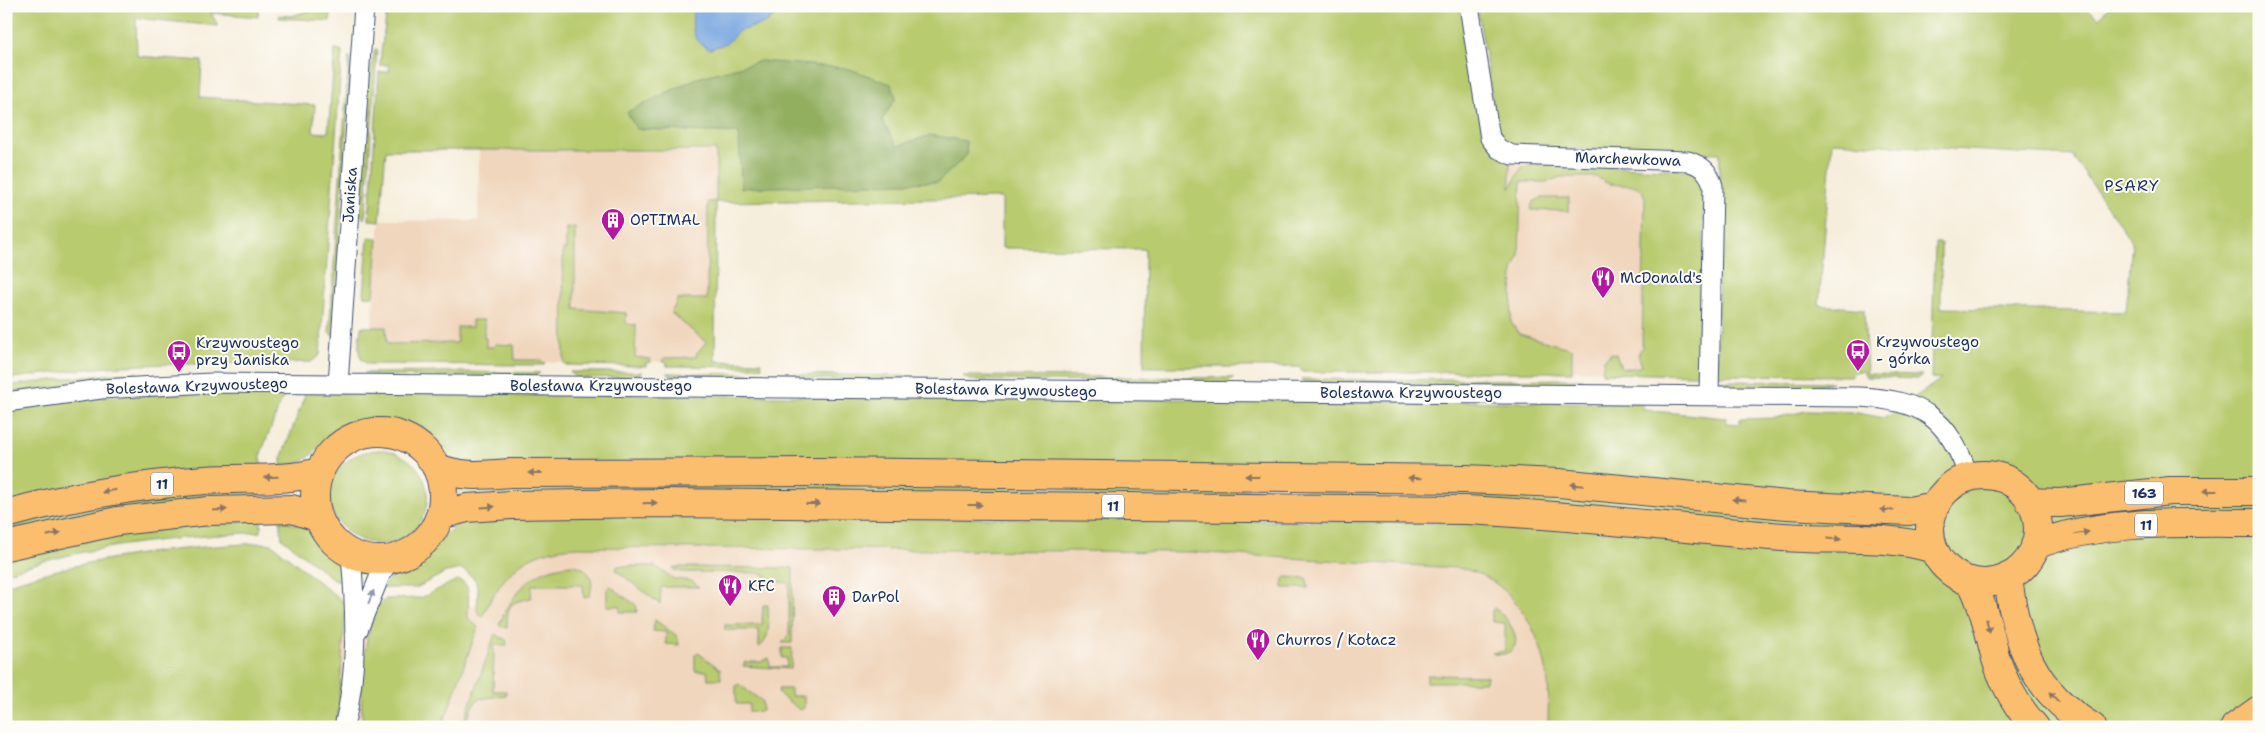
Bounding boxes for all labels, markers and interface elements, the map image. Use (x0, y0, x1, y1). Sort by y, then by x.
street label: Marchewkowa (1575, 147, 1682, 171)
street label: Janiska (338, 166, 362, 224)
district label: PSARY (2104, 175, 2160, 196)
building icon: OPTIMAL (600, 207, 626, 241)
place label: OPTIMAL (630, 210, 700, 230)
restaurant icon: McDonald's (1590, 265, 1616, 299)
place label: McDonald's (1620, 268, 1702, 288)
place label: Krzywoustego - górka (1876, 332, 1979, 369)
place label: Krzywoustego przy Janiska (196, 333, 299, 370)
bus stop icon: Krzywoustego - górka (1845, 338, 1871, 372)
bus stop icon: Krzywoustego przy Janiska (166, 339, 192, 373)
street label: Bolesława Krzywoustego (106, 373, 288, 399)
street label: Bolesława Krzywoustego (510, 376, 692, 396)
street label: Bolesława Krzywoustego (915, 378, 1097, 402)
street label: Bolesława Krzywoustego (1320, 383, 1502, 403)
one-way arrow (526, 469, 542, 477)
road number: 11 (151, 472, 173, 496)
one-way arrow (1244, 472, 1260, 480)
one-way arrow (263, 473, 279, 481)
one-way arrow (1407, 474, 1423, 482)
one-way arrow (1569, 481, 1585, 489)
road number: 163 (2125, 482, 2163, 504)
one-way arrow (2202, 487, 2218, 495)
one-way arrow (101, 488, 117, 496)
road number: 11 (1102, 494, 1124, 518)
one-way arrow (1731, 496, 1747, 504)
one-way arrow (643, 499, 659, 507)
one-way arrow (805, 500, 821, 508)
one-way arrow (968, 501, 984, 509)
one-way arrow (480, 502, 496, 510)
one-way arrow (1879, 505, 1895, 513)
one-way arrow (212, 506, 228, 514)
road number: 11 (2135, 514, 2157, 536)
one-way arrow (2074, 528, 2090, 536)
one-way arrow (46, 530, 61, 538)
one-way arrow (1826, 536, 1842, 544)
restaurant icon: KFC (717, 573, 743, 607)
place label: KFC (748, 576, 775, 596)
building icon: DarPol (821, 584, 847, 618)
place label: DarPol (852, 587, 900, 607)
one-way arrow (367, 589, 375, 604)
one-way arrow (1984, 619, 1992, 634)
restaurant icon: Churros / Kołacz (1245, 627, 1271, 661)
place label: Churros / Kołacz (1276, 630, 1397, 650)
one-way arrow (2048, 691, 2060, 703)

